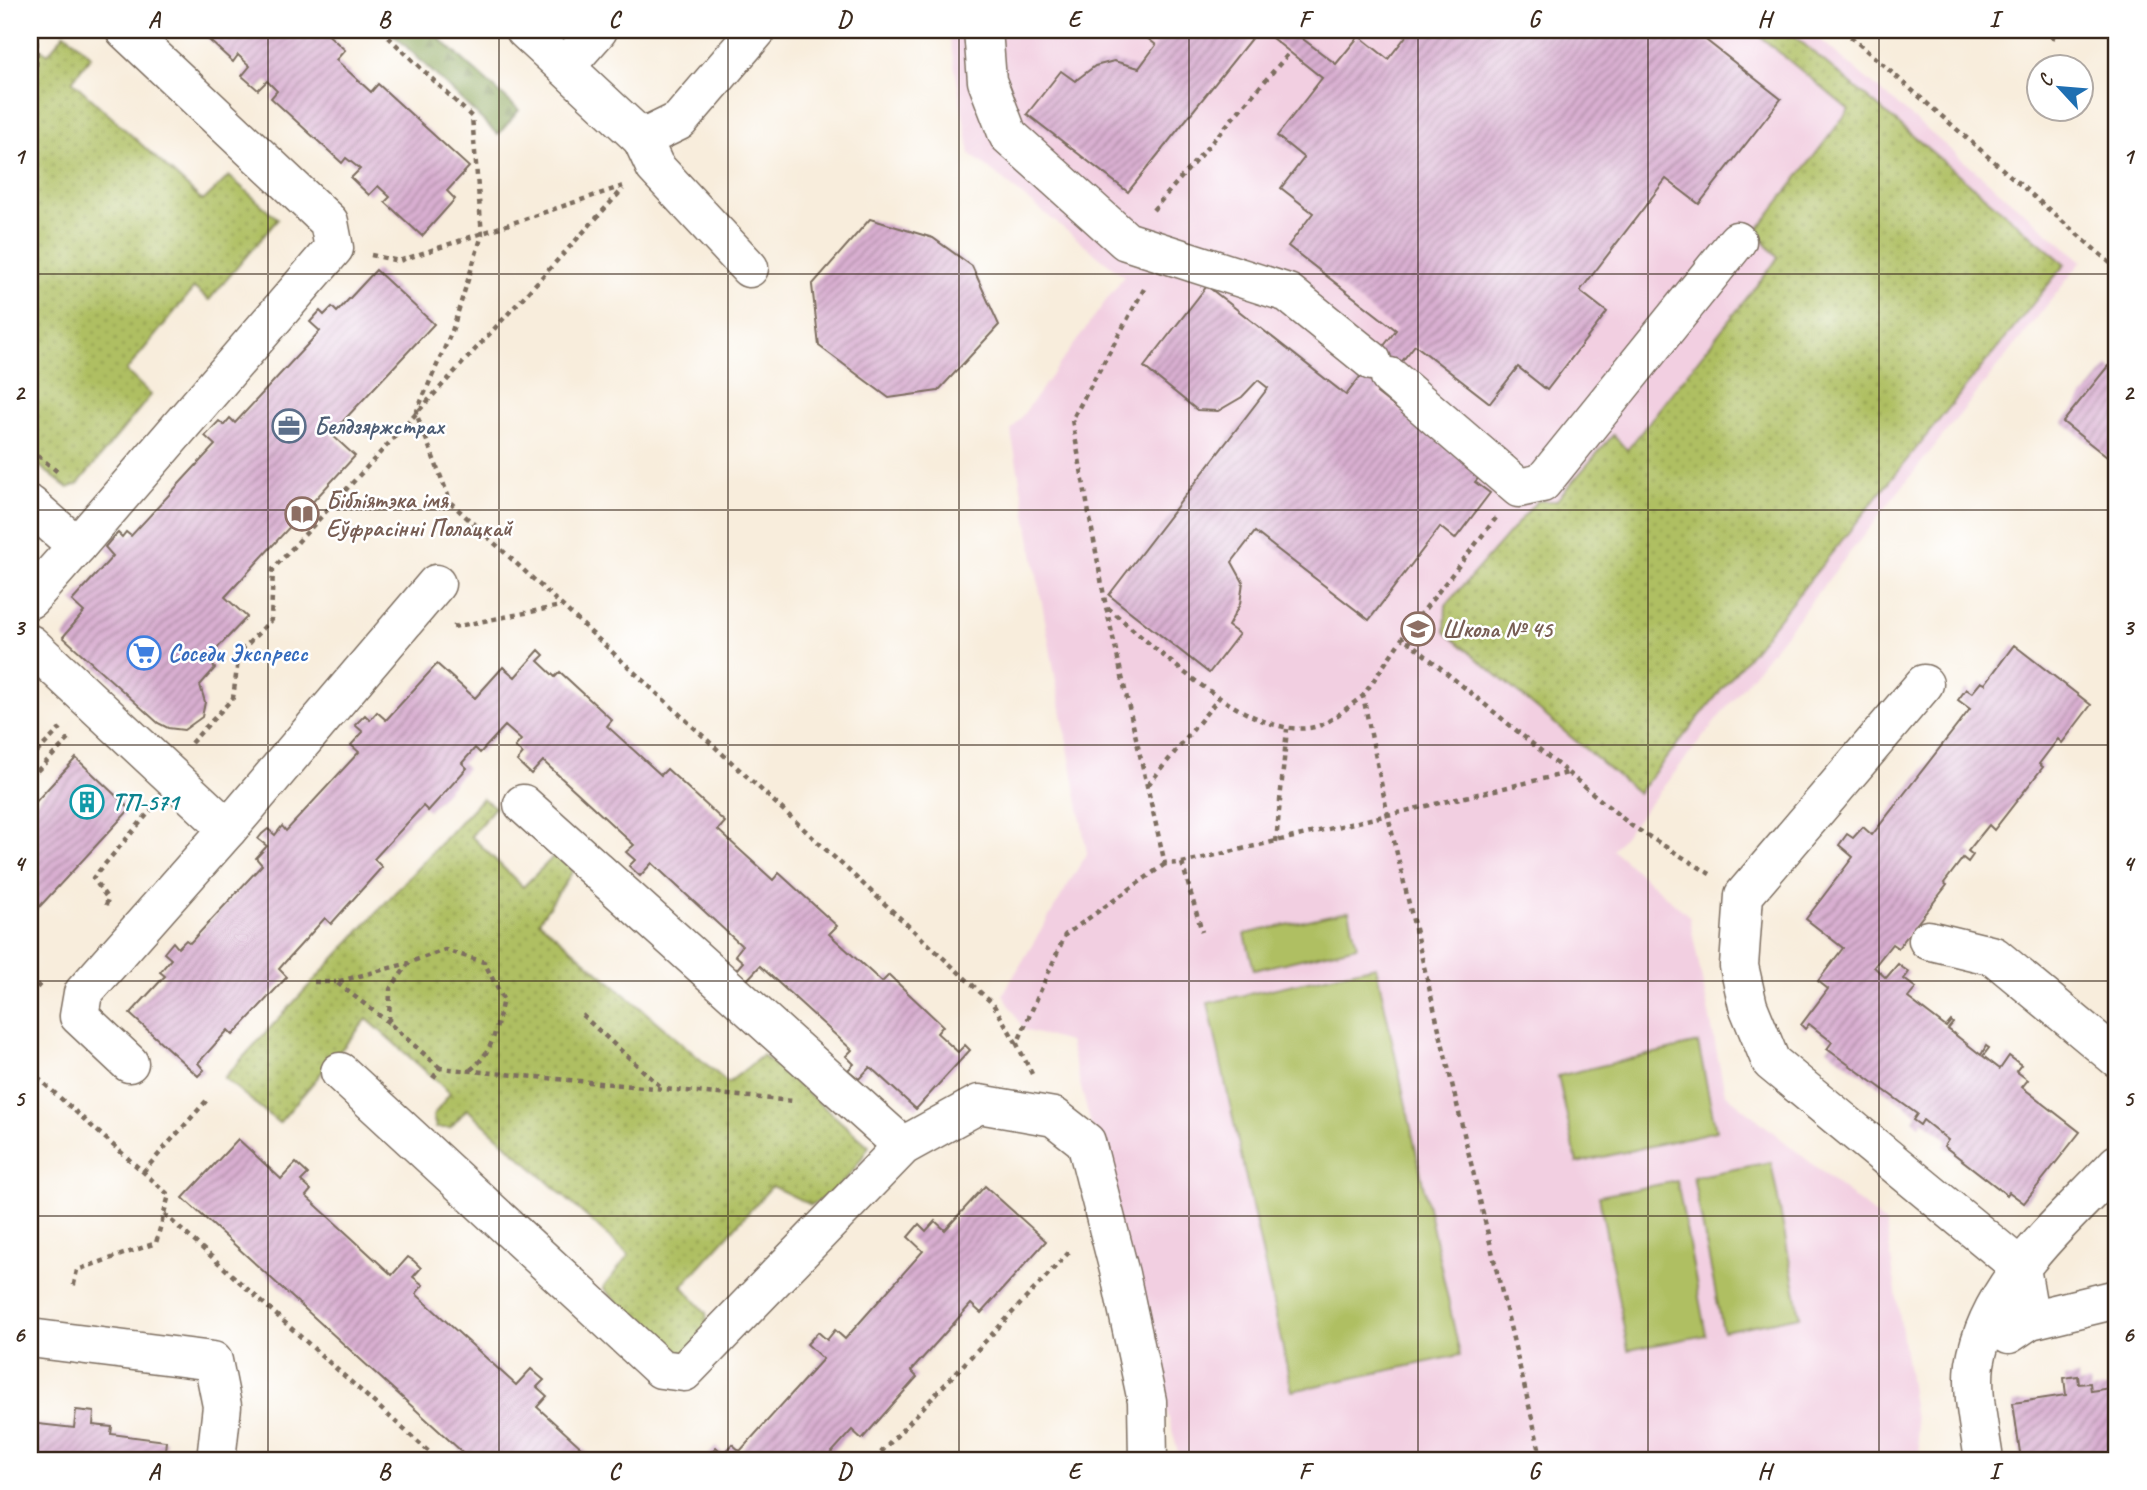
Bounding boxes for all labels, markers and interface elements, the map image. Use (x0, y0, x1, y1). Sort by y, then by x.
text: A (148, 5, 162, 34)
text: B (378, 5, 392, 34)
text: C (609, 5, 623, 34)
text: D (837, 5, 853, 34)
text: E (1068, 5, 1084, 34)
text: F (1299, 5, 1315, 34)
text: G (1528, 5, 1543, 34)
text: H (1757, 5, 1775, 34)
text: I (1989, 5, 2004, 34)
north arrow (2024, 52, 2094, 122)
text: С (2033, 69, 2060, 90)
text: 1 (14, 142, 27, 171)
text: 1 (2123, 142, 2136, 171)
text: 2 (14, 378, 27, 407)
text: 2 (2123, 378, 2136, 407)
office icon: Белдзяржстрах (270, 407, 308, 445)
place label: Белдзяржстрах (314, 411, 446, 441)
place label: Бібліятэка імя Еўфрасінні Полацкай (326, 485, 514, 543)
library icon: Бібліятэка імя Еўфрасінні Полацкай (283, 495, 321, 533)
school or university icon: Школа № 45 (1399, 610, 1437, 648)
text: 3 (14, 613, 27, 642)
text: 3 (2123, 613, 2136, 642)
place label: Школа № 45 (1442, 614, 1554, 644)
supermarket icon: Соседи Экспресс (125, 634, 163, 672)
place label: Соседи Экспресс (168, 638, 309, 668)
building icon: ТП-571 (68, 783, 106, 821)
place label: ТП-571 (112, 787, 182, 817)
text: 4 (14, 849, 27, 878)
text: 4 (2123, 849, 2136, 878)
text: 5 (14, 1084, 26, 1113)
text: 5 (2123, 1084, 2135, 1113)
text: 6 (14, 1320, 27, 1349)
text: 6 (2123, 1320, 2136, 1349)
text: A (148, 1457, 162, 1486)
text: B (378, 1457, 392, 1486)
text: C (609, 1457, 623, 1486)
text: D (837, 1457, 853, 1486)
text: E (1068, 1457, 1084, 1486)
text: F (1299, 1457, 1315, 1486)
text: G (1528, 1457, 1543, 1486)
text: H (1757, 1457, 1775, 1486)
text: I (1989, 1457, 2004, 1486)

